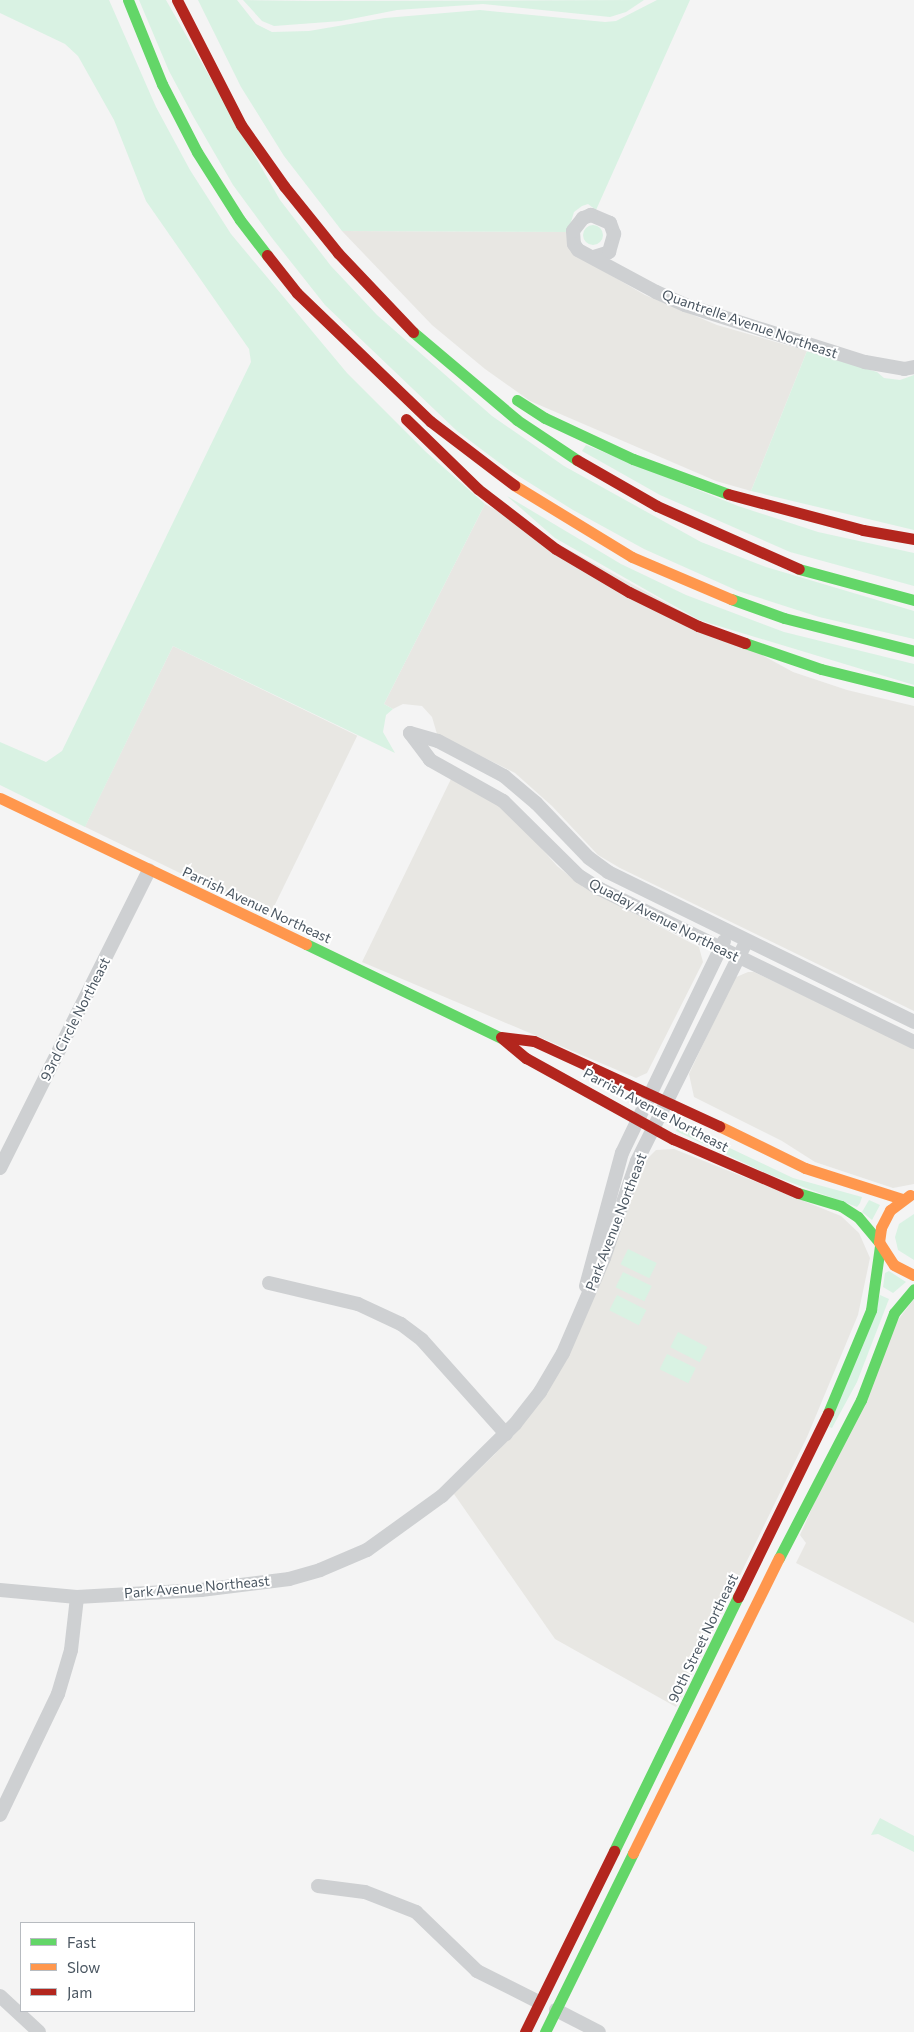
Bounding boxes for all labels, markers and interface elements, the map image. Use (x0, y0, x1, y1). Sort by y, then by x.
street label: Quantrelle Avenue Northeast (660, 286, 840, 362)
street label: Parrish Avenue Northeast (180, 863, 334, 947)
street label: Quaday Avenue Northeast (586, 875, 742, 965)
street label: 93rd Circle Northeast (36, 954, 114, 1084)
street label: Parrish Avenue Northeast (580, 1064, 732, 1156)
street label: Park Avenue Northeast (582, 1151, 650, 1293)
street label: 90th Street Northeast (664, 1571, 742, 1705)
street label: Park Avenue Northeast (123, 1572, 271, 1602)
legend (20, 1922, 195, 2012)
text: Fast (67, 1933, 96, 1951)
text: Slow (67, 1958, 100, 1976)
text: Jam (67, 1983, 92, 2001)

